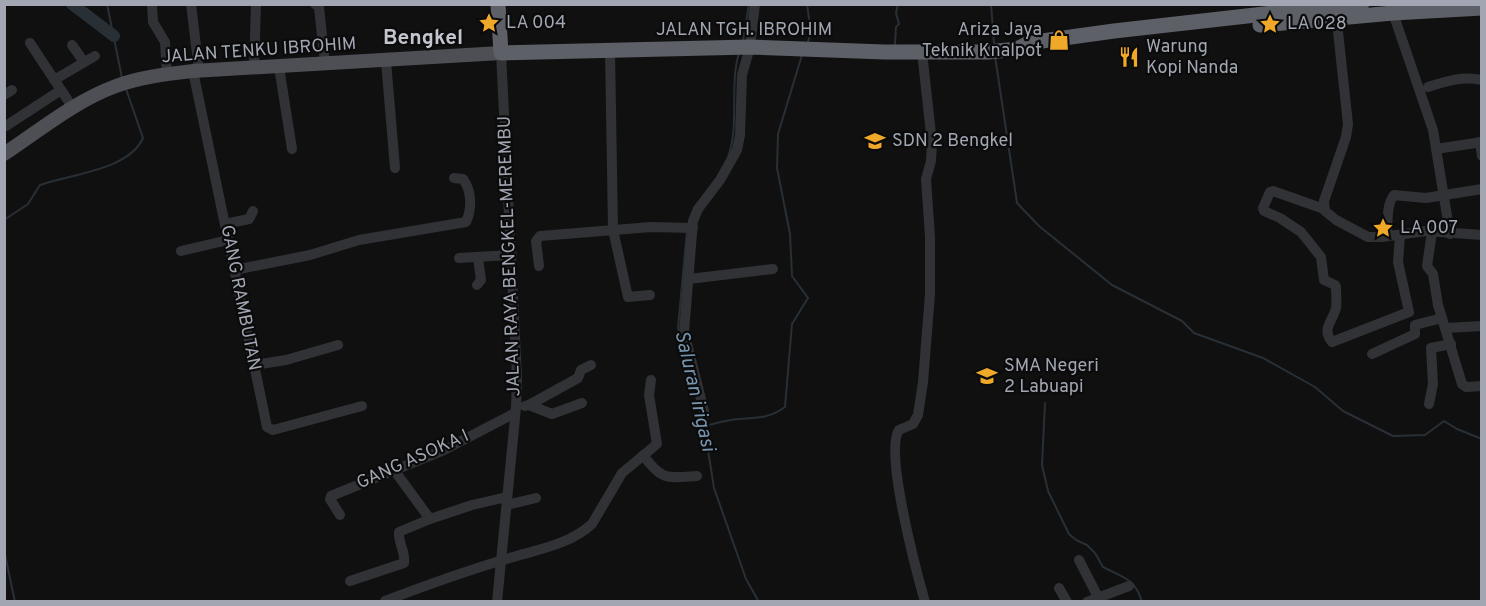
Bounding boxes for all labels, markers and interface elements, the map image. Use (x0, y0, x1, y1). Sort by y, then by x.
place icon: LA 004 (477, 11, 501, 35)
place label: LA 004 (506, 12, 566, 35)
place icon: LA 028 (1258, 12, 1282, 36)
place label: LA 028 (1287, 13, 1347, 36)
street label: JALAN TGH. IBROHIM (656, 19, 832, 42)
place label: Ariza Jaya Teknik Knalpot (922, 19, 1042, 63)
district label: Bengkel (383, 25, 463, 52)
shop icon: Ariza Jaya Teknik Knalpot (1047, 28, 1071, 52)
street label: JALAN TENKU IBROHIM (161, 33, 357, 69)
place label: Warung Kopi Nanda (1146, 36, 1238, 80)
restaurant icon: Warung Kopi Nanda (1117, 45, 1141, 69)
street label: JALAN RAYA BENGKEL-MEREMBU (494, 115, 526, 397)
school or university icon: SDN 2 Bengkel (863, 129, 887, 153)
place label: SDN 2 Bengkel (892, 130, 1013, 153)
place icon: LA 007 (1371, 216, 1395, 240)
place label: LA 007 (1400, 217, 1458, 240)
street label: GANG RAMBUTAN (215, 223, 265, 373)
water label: Saluran irigasi (667, 328, 721, 455)
place label: SMA Negeri 2 Labuapi (1004, 355, 1099, 399)
school or university icon: SMA Negeri 2 Labuapi (975, 364, 999, 388)
street label: GANG ASOKA I (353, 425, 473, 495)

